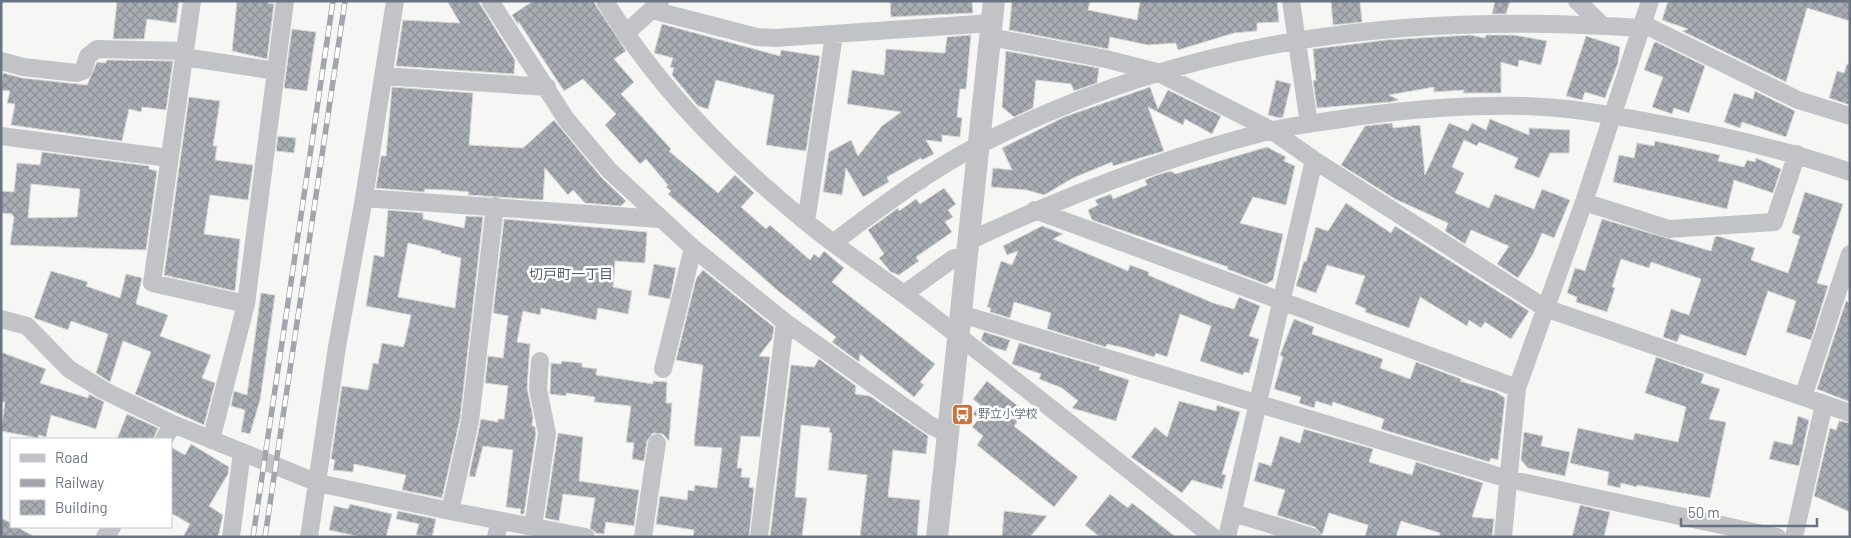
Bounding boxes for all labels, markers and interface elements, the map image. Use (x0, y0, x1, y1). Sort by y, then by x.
district label: 切戸町一丁目 (529, 265, 613, 282)
bus stop icon: 野立小学校 (950, 402, 974, 426)
place label: 野立小学校 (978, 406, 1038, 420)
legend (10, 438, 172, 528)
text: Road (55, 448, 88, 466)
text: Railway (55, 473, 104, 491)
scale bar (1681, 496, 1817, 528)
text: Building (55, 498, 108, 516)
text: 50 m (1688, 503, 1720, 521)

